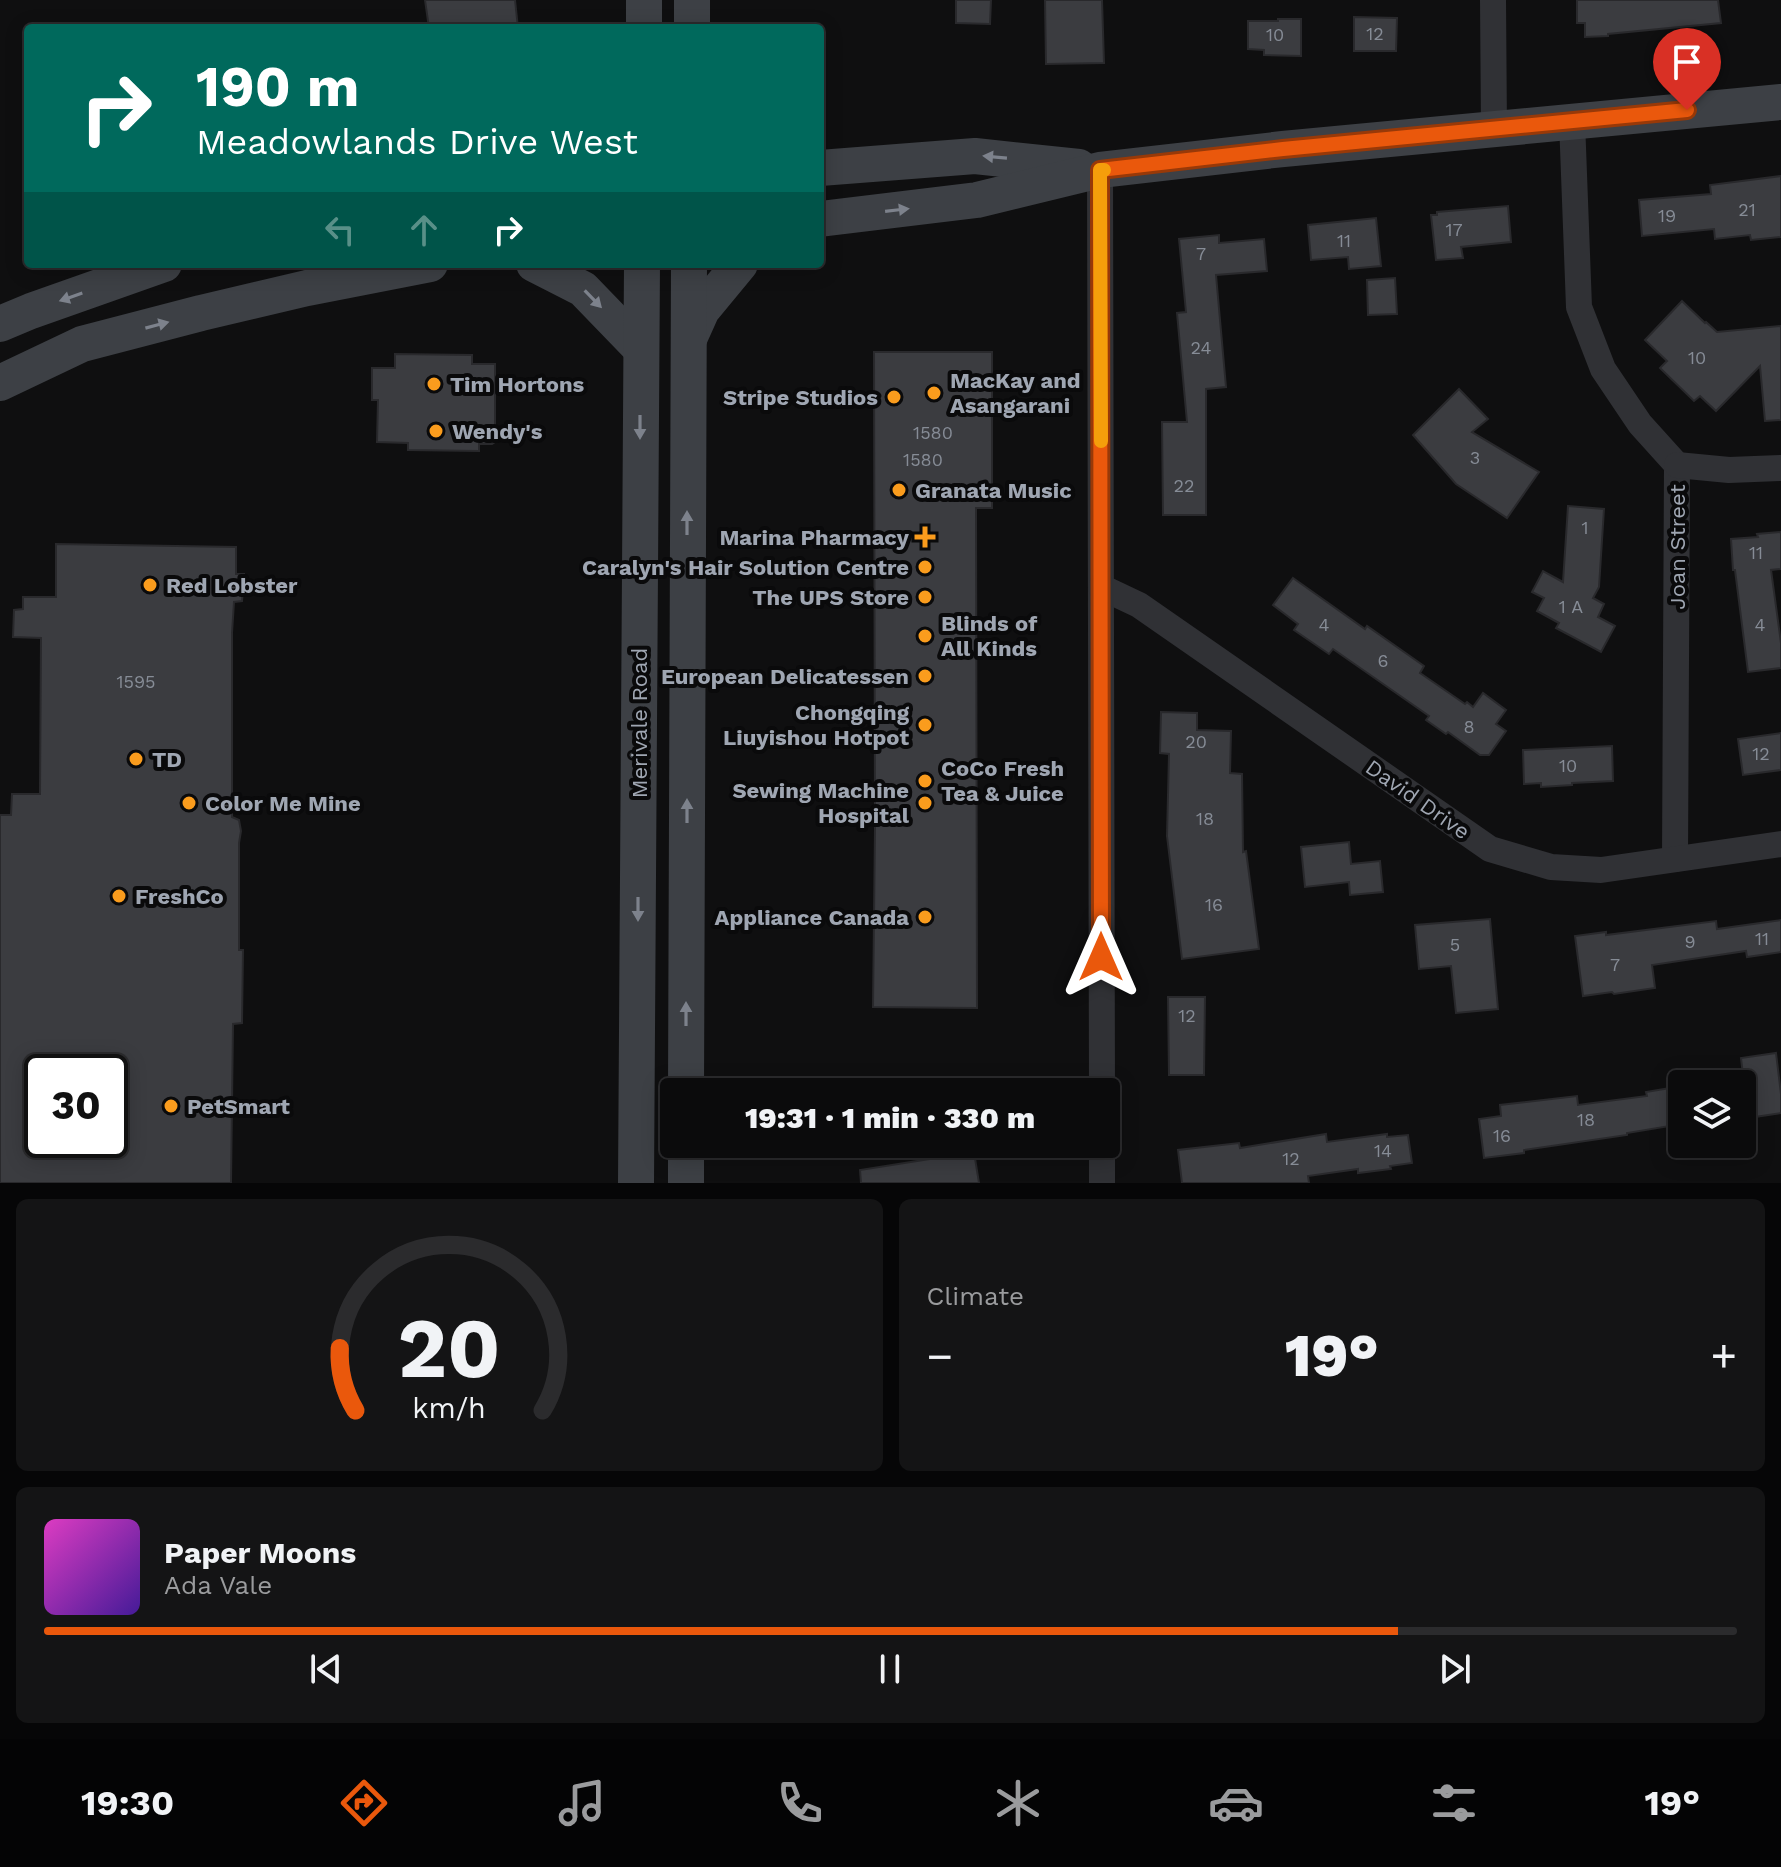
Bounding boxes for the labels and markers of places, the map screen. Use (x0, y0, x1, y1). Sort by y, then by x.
pin (1653, 28, 1721, 110)
place label: MacKay and Asangarani (950, 368, 1081, 418)
place label: Tim Hortons (450, 372, 585, 397)
marker: Tim Hortons (425, 375, 443, 393)
marker: MacKay and Asangarani (925, 384, 943, 402)
place label: Stripe Studios (723, 385, 878, 410)
marker: Stripe Studios (885, 388, 903, 406)
place label: Wendy's (452, 419, 543, 444)
marker: Wendy's (427, 422, 445, 440)
place label: Granata Music (915, 478, 1072, 503)
marker: Granata Music (890, 481, 908, 499)
place label: Marina Pharmacy (719, 525, 910, 550)
marker: Marina Pharmacy (916, 528, 934, 546)
place label: Caralyn's Hair Solution Centre (582, 555, 909, 580)
marker: Caralyn's Hair Solution Centre (916, 558, 934, 576)
place label: Red Lobster (166, 573, 298, 598)
marker: Red Lobster (141, 576, 159, 594)
place label: The UPS Store (752, 585, 909, 610)
marker: The UPS Store (916, 588, 934, 606)
place label: Blinds of All Kinds (941, 611, 1038, 661)
marker: Blinds of All Kinds (916, 627, 934, 645)
place label: European Delicatessen (661, 664, 909, 689)
marker: European Delicatessen (916, 667, 934, 685)
place label: Chongqing Liuyishou Hotpot (723, 700, 910, 750)
marker: Chongqing Liuyishou Hotpot (916, 716, 934, 734)
place label: TD (152, 747, 182, 772)
marker: TD (127, 750, 145, 768)
place label: CoCo Fresh Tea & Juice (941, 756, 1064, 806)
marker: CoCo Fresh Tea & Juice (916, 772, 934, 790)
place label: Sewing Machine Hospital (732, 778, 910, 828)
place label: Color Me Mine (205, 791, 361, 816)
marker: Color Me Mine (180, 794, 198, 812)
marker: Sewing Machine Hospital (916, 794, 934, 812)
place label: FreshCo (135, 884, 224, 909)
marker: FreshCo (110, 887, 128, 905)
place label: Appliance Canada (714, 905, 909, 930)
marker: Appliance Canada (916, 908, 934, 926)
place label: PetSmart (187, 1094, 290, 1119)
marker: PetSmart (162, 1097, 180, 1115)

